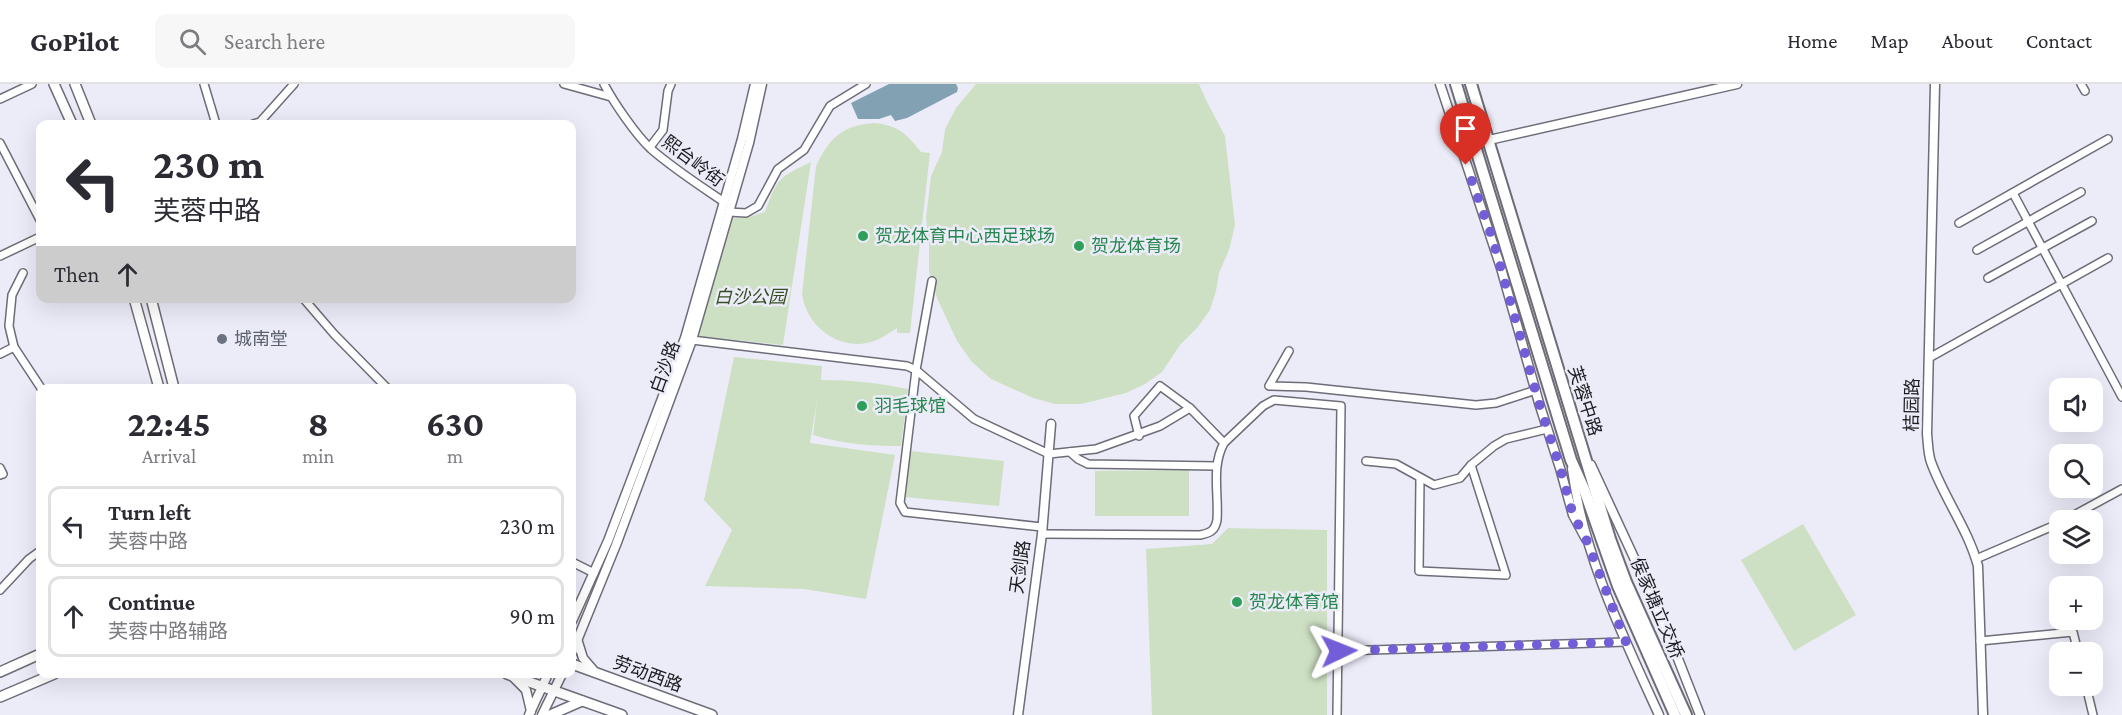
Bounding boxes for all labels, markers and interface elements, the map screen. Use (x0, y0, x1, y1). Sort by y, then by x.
search box (155, 14, 575, 68)
icon: search (176, 25, 209, 58)
text: GoPilot (30, 26, 119, 57)
text: Search here (224, 29, 325, 54)
text: Home (1787, 29, 1837, 53)
text: Map (1870, 29, 1909, 53)
text: About (1942, 29, 1993, 53)
text: Contact (2026, 29, 2092, 53)
pin (1440, 103, 1491, 165)
icon: arrive (1449, 112, 1482, 145)
street label: 熙台岭街 (658, 131, 728, 191)
text: 230 m (153, 140, 264, 187)
icon: left (54, 144, 132, 222)
text: 芙蓉中路 (153, 196, 261, 226)
place label: 贺龙体育中心西足球场 (875, 226, 1055, 246)
marker: 贺龙体育中心西足球场 (856, 229, 870, 243)
place label: 贺龙体育场 (1091, 236, 1181, 256)
marker: 贺龙体育场 (1072, 239, 1086, 253)
icon: ahead (111, 258, 144, 291)
text: Then (54, 262, 99, 287)
park label: 白沙公园 (714, 287, 789, 307)
place label: 城南堂 (234, 329, 288, 349)
marker: 城南堂 (215, 332, 229, 346)
street label: 白沙路 (646, 338, 684, 396)
street label: 芙蓉中路 (1564, 364, 1606, 438)
street label: 桔园路 (1902, 378, 1922, 432)
map controls (2049, 378, 2103, 696)
button: sound (2049, 378, 2103, 432)
place label: 羽毛球馆 (874, 396, 946, 416)
marker: 羽毛球馆 (855, 399, 869, 413)
text: 22:45 (128, 404, 211, 444)
text: 8 (308, 404, 329, 444)
text: 630 (426, 404, 484, 444)
button: search (2049, 444, 2103, 498)
text: Arrival (142, 445, 196, 467)
text: min (302, 445, 334, 467)
text: m (447, 445, 463, 467)
text: Turn left (108, 500, 191, 525)
icon: left (57, 510, 90, 543)
button: layers (2049, 510, 2103, 564)
text: 230 m (500, 514, 555, 539)
text: 芙蓉中路 (108, 530, 188, 552)
street label: 天剑路 (1006, 539, 1034, 595)
street label: 侯家塘立交桥 (1627, 554, 1687, 662)
button: + (2049, 576, 2103, 630)
text: Continue (108, 590, 195, 615)
place label: 贺龙体育馆 (1249, 592, 1339, 612)
marker: 贺龙体育馆 (1230, 595, 1244, 609)
icon: ahead (57, 600, 90, 633)
text: 90 m (510, 604, 555, 629)
position arrow (1307, 619, 1371, 683)
text: 芙蓉中路辅路 (108, 620, 228, 642)
button: − (2049, 642, 2103, 696)
street label: 劳动西路 (611, 652, 685, 696)

